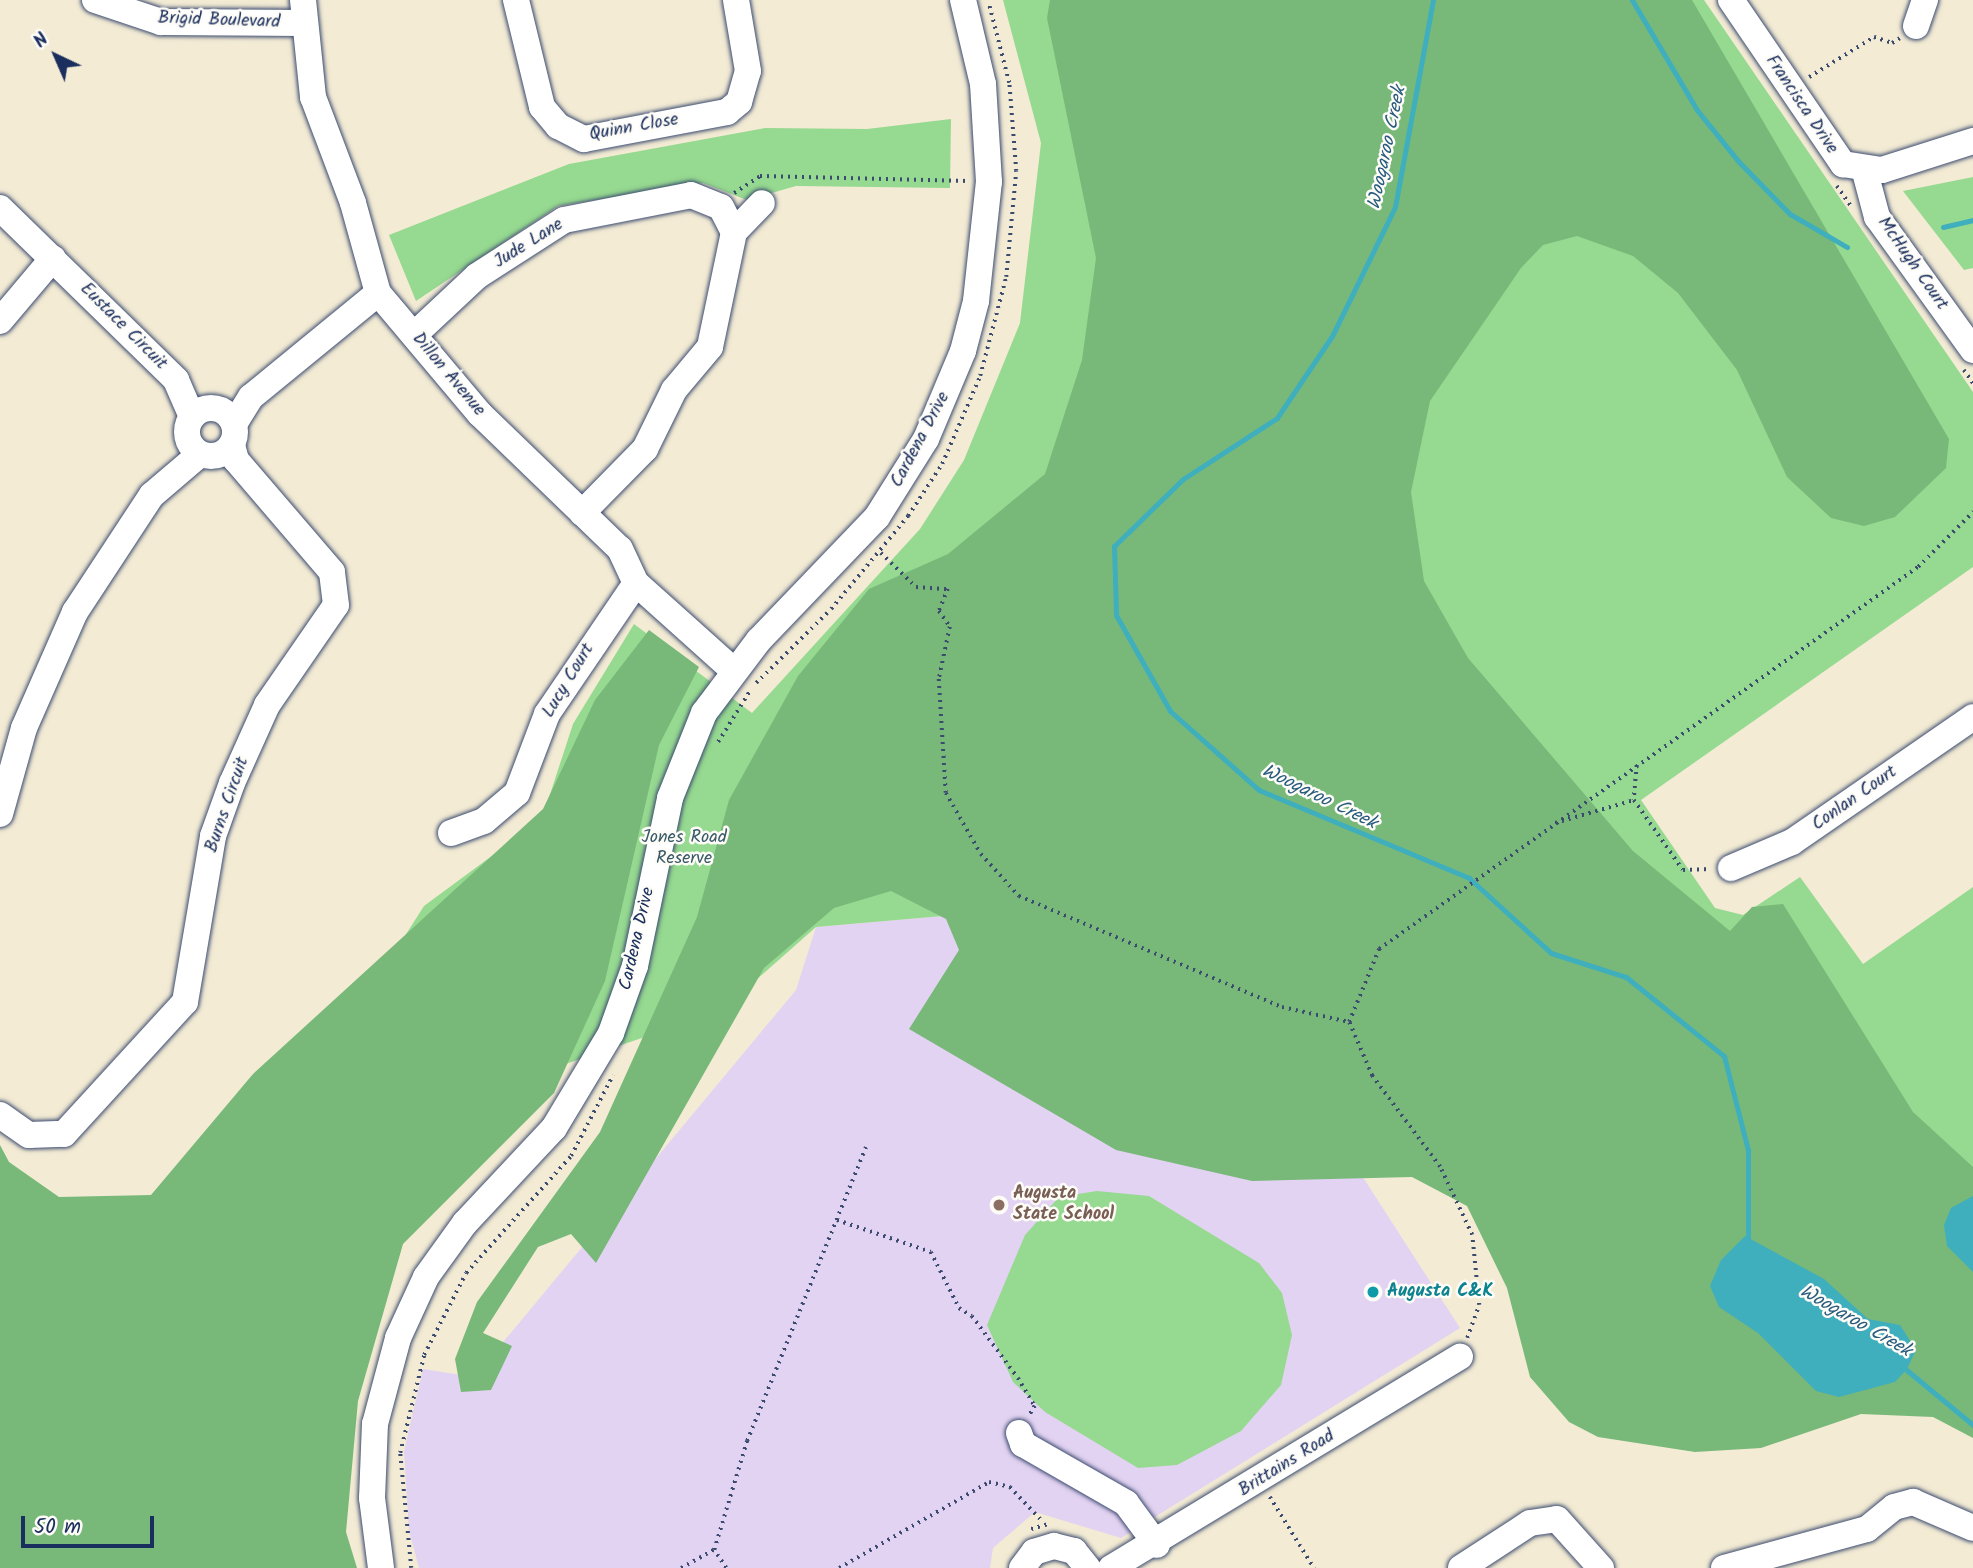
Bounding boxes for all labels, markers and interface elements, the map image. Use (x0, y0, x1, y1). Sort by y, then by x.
street label: Brigid Boulevard (157, 8, 281, 34)
north arrow (21, 21, 91, 91)
text: N (27, 26, 56, 56)
street label: Francisca Drive (1760, 51, 1842, 159)
water label: Woogaroo Creek (1364, 85, 1412, 211)
street label: Quinn Close (588, 110, 680, 146)
street label: McHugh Court (1872, 213, 1952, 315)
street label: Jude Lane (490, 214, 568, 274)
street label: Eustace Circuit (75, 279, 171, 375)
street label: Dillon Avenue (407, 329, 489, 421)
street label: Cardena Drive (887, 389, 955, 491)
street label: Lucy Court (538, 640, 600, 722)
street label: Burns Circuit (202, 754, 254, 856)
water label: Woogaroo Creek (1258, 760, 1380, 836)
street label: Conlan Court (1808, 762, 1902, 836)
park label: Jones Road Reserve (641, 828, 727, 870)
street label: Cardena Drive (616, 885, 660, 993)
place label: Augusta State School (1013, 1184, 1114, 1226)
marker: Augusta State School (991, 1197, 1007, 1213)
place label: Augusta C&K (1387, 1281, 1493, 1303)
water label: Woogaroo Creek (1795, 1281, 1915, 1363)
marker: Augusta C&K (1365, 1284, 1381, 1300)
street label: Brittains Road (1235, 1426, 1339, 1502)
scale bar (24, 1502, 158, 1546)
text: 50 m (34, 1511, 81, 1544)

